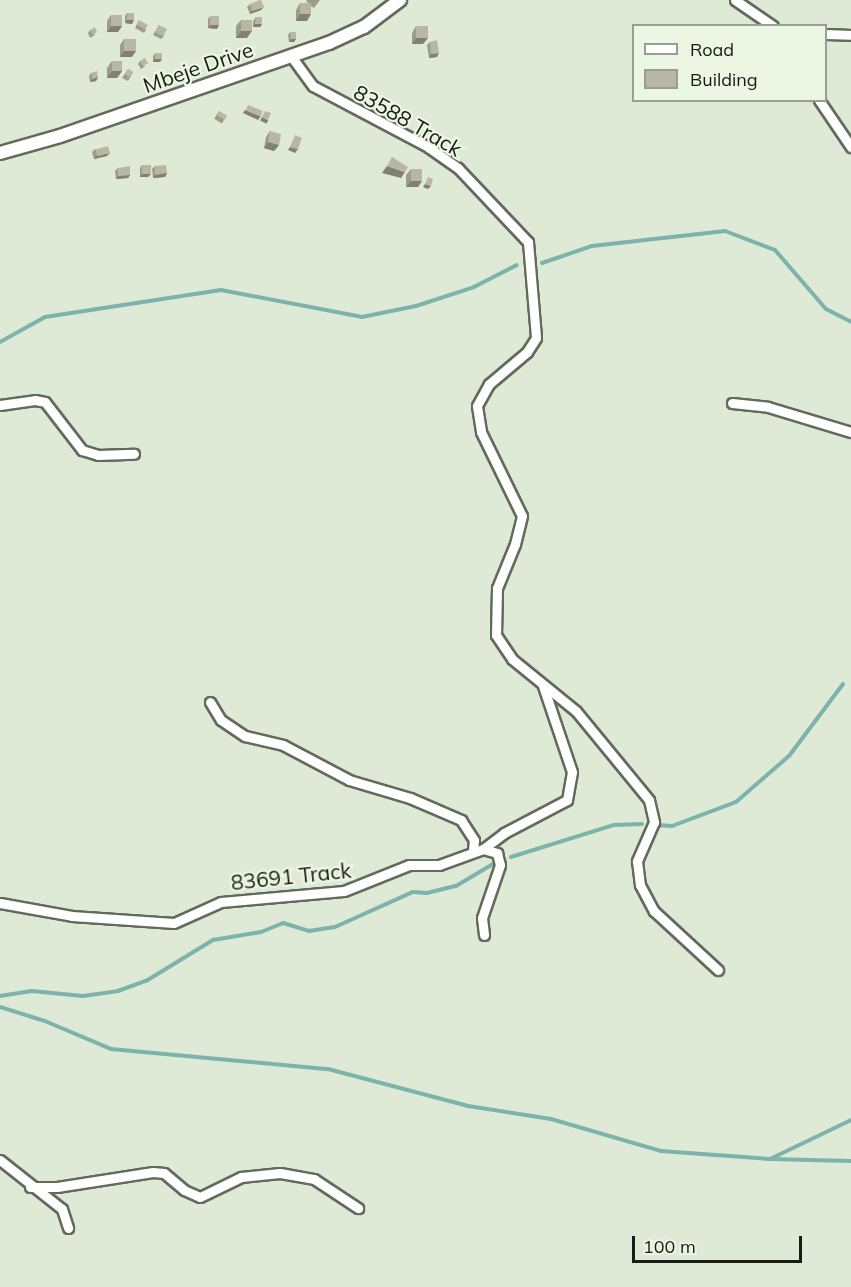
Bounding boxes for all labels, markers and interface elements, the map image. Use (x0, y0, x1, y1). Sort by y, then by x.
legend (632, 24, 827, 102)
street label: Mbeje Drive (140, 36, 256, 98)
text: Road (690, 38, 734, 61)
text: Building (690, 68, 758, 91)
street label: 83588 Track (349, 79, 467, 161)
street label: 83691 Track (230, 857, 352, 895)
scale bar (635, 1224, 804, 1262)
text: 100 m (643, 1235, 696, 1258)

